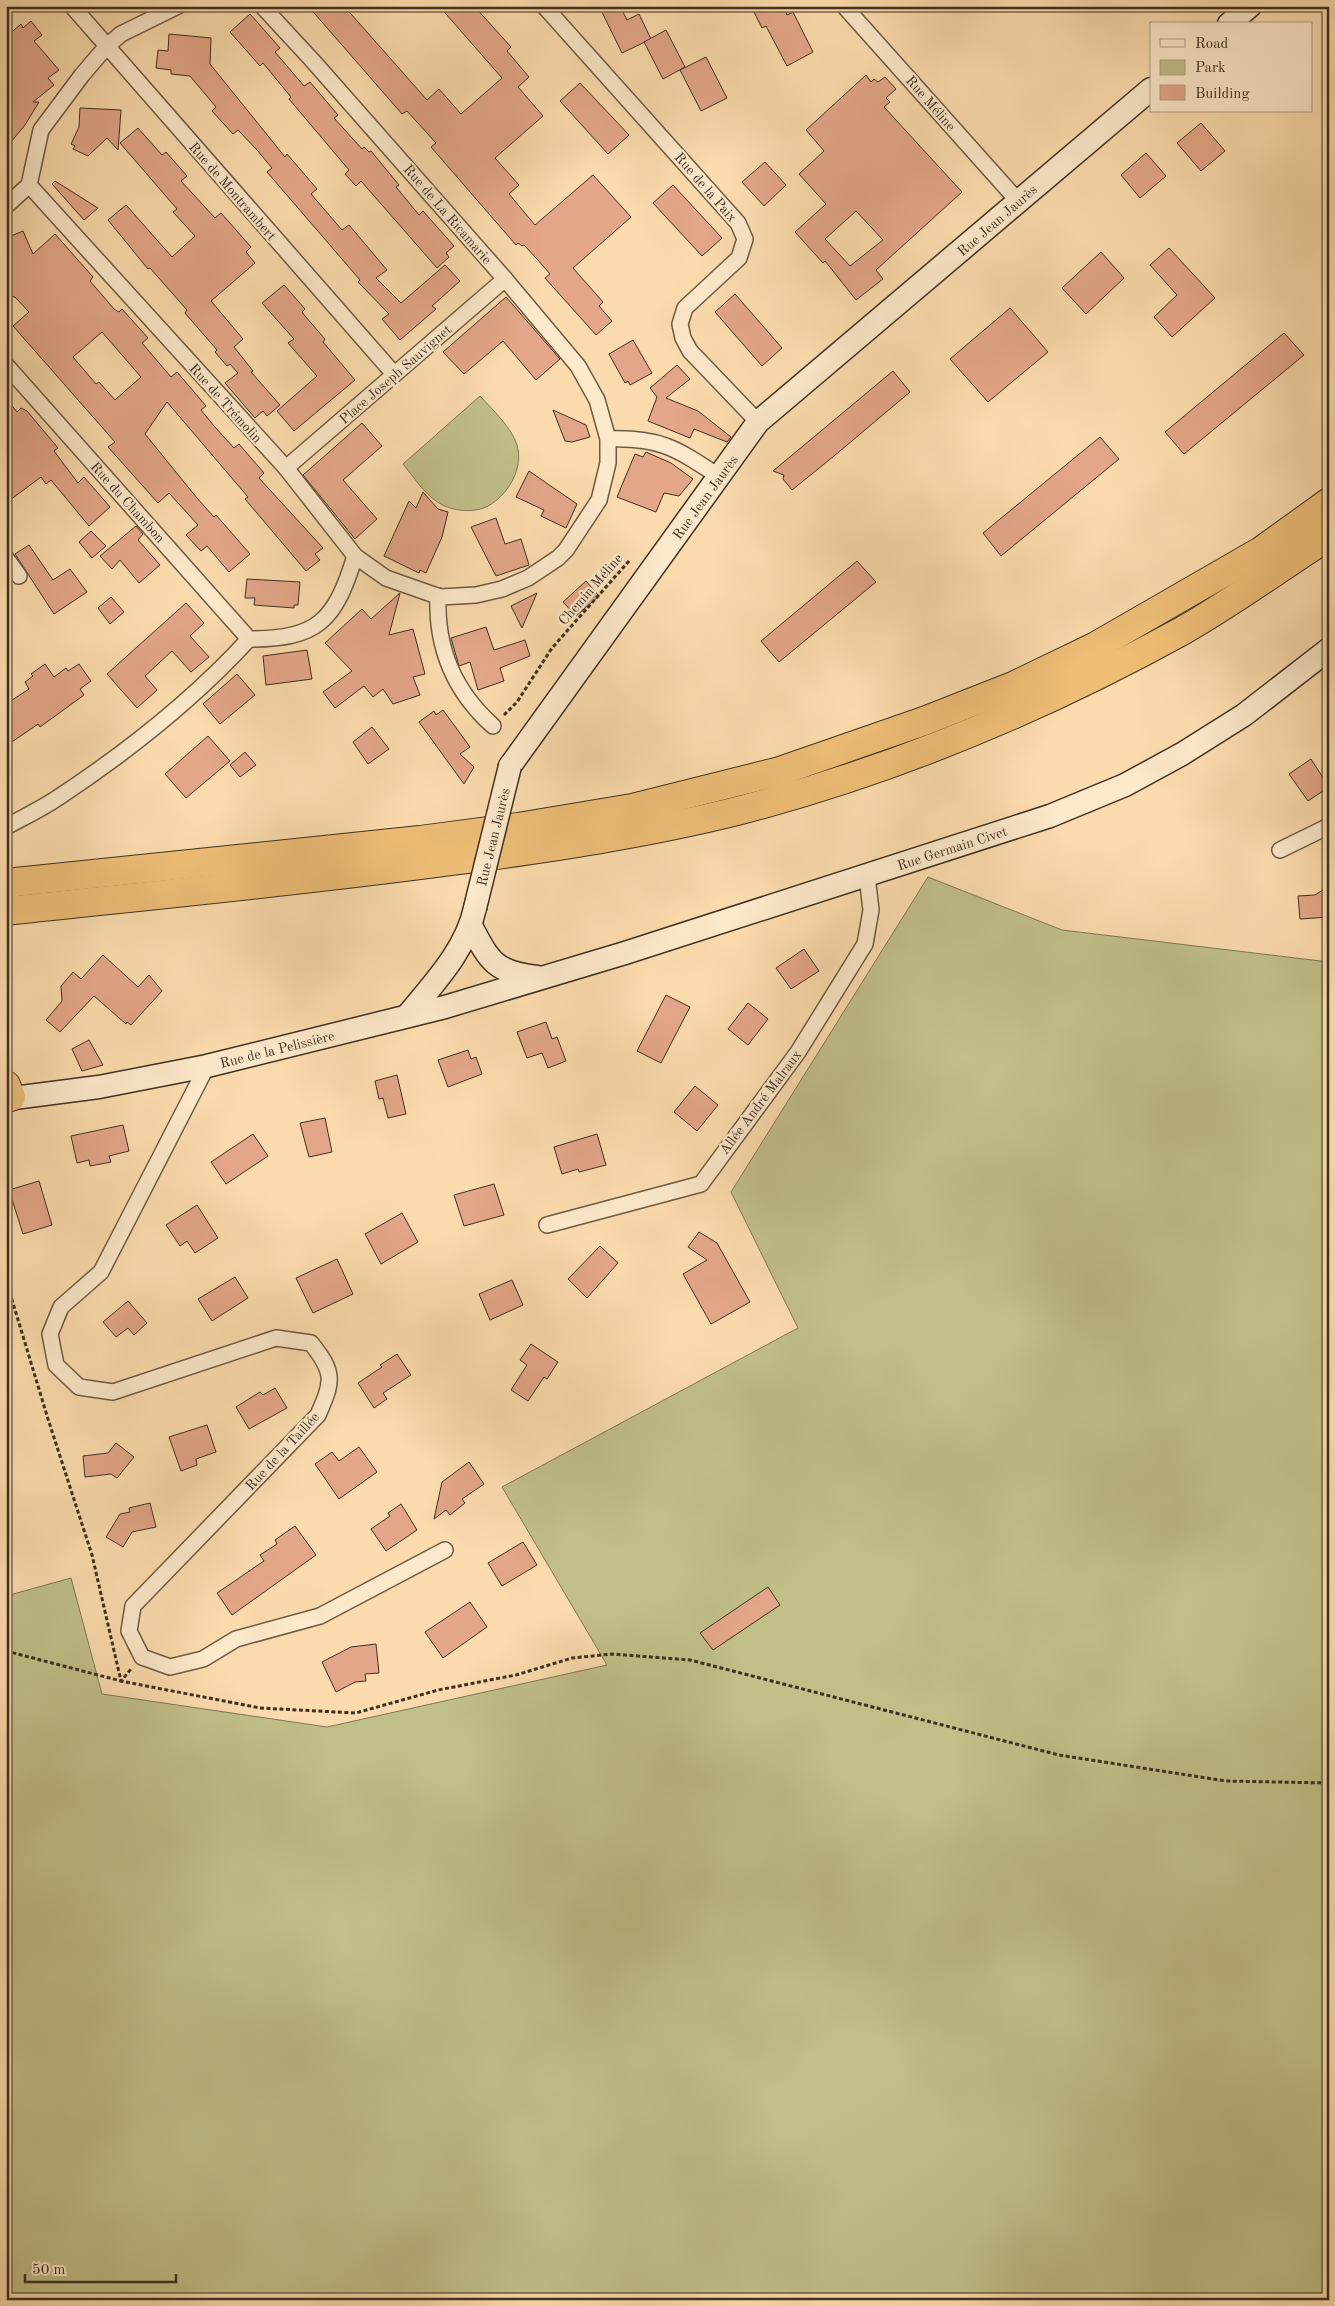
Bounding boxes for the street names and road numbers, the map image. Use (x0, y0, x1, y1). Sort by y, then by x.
street label: Rue Méline (903, 74, 958, 134)
street label: Rue de Montrambert (186, 140, 278, 243)
street label: Rue de la Paix (671, 150, 739, 225)
street label: Rue de La Ricamarie (400, 162, 494, 267)
street label: Rue Jean Jaurès (955, 183, 1040, 259)
street label: Place Joseph Sauvignet (337, 322, 454, 427)
street label: Rue de Trémolin (186, 361, 265, 446)
street label: Rue Jean Jaurès (671, 453, 741, 542)
street label: Rue du Chambon (88, 460, 167, 546)
street label: Chemin Méline (556, 551, 625, 628)
street label: Rue Jean Jaurès (475, 787, 513, 888)
street label: Rue Germain Civet (896, 825, 1009, 873)
street label: Rue de la Pelissière (219, 1029, 336, 1071)
street label: Allée André Malraux (717, 1048, 804, 1157)
street label: Rue de la Taillée (243, 1410, 322, 1493)

